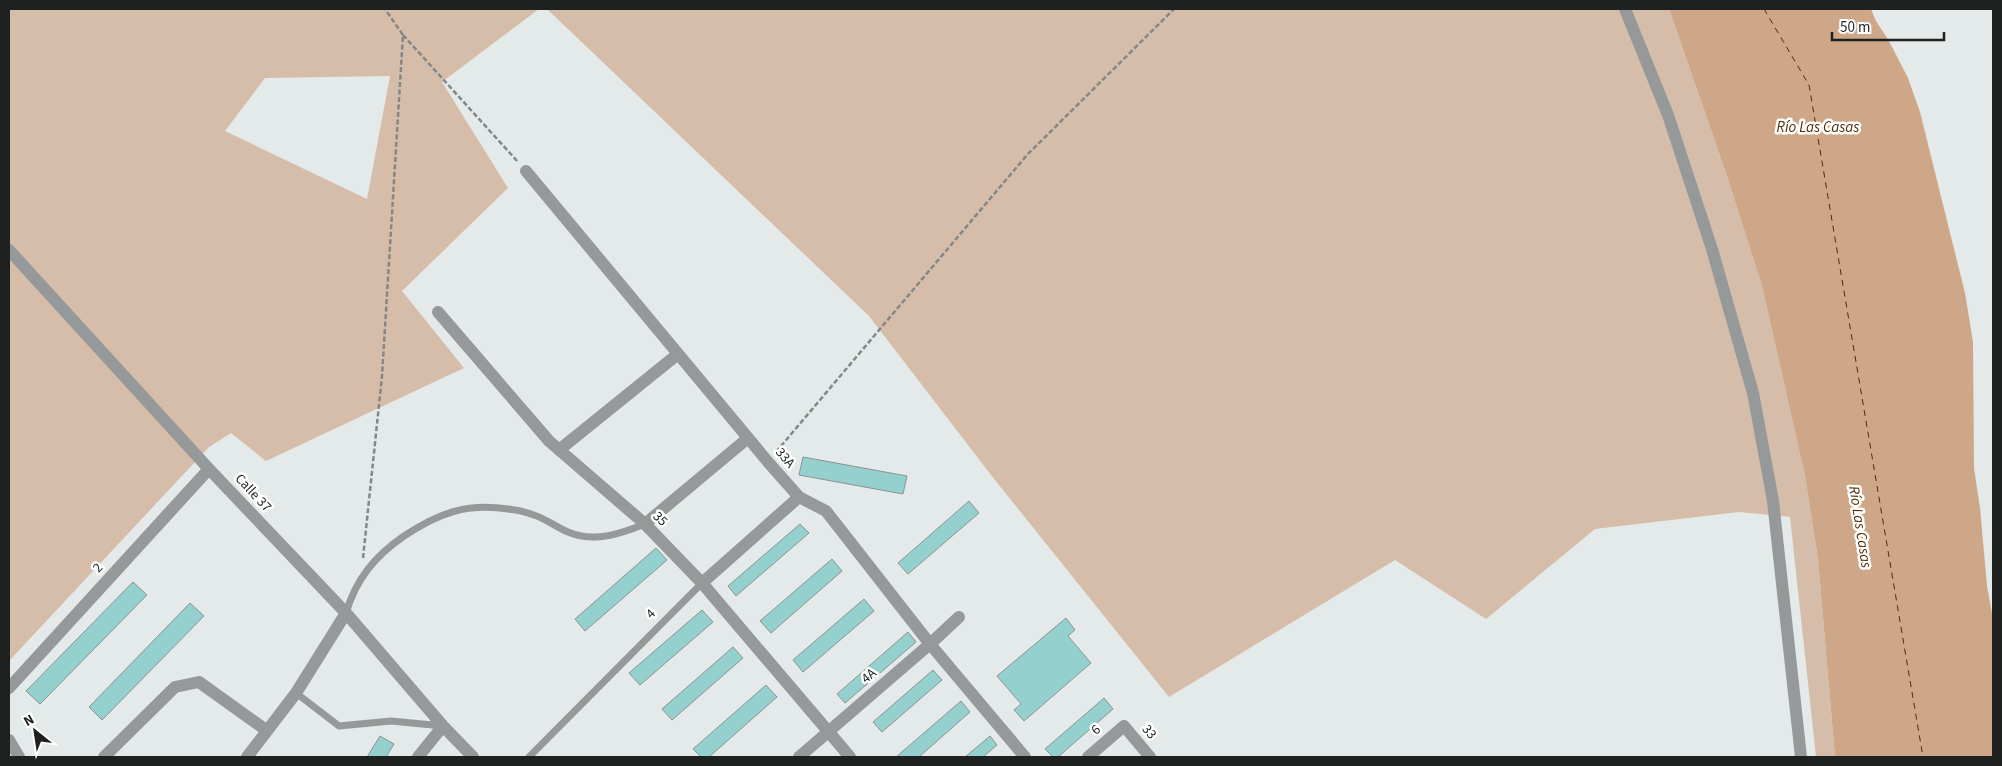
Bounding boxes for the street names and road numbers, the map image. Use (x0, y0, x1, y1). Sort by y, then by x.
street label: 33A (770, 443, 800, 473)
street label: Calle 37 (230, 469, 276, 517)
street label: 35 (648, 507, 672, 531)
street label: 2 (88, 559, 108, 577)
street label: 4 (641, 604, 661, 624)
street label: 4A (857, 663, 881, 688)
street label: 6 (1087, 720, 1105, 740)
street label: 33 (1137, 720, 1161, 744)

